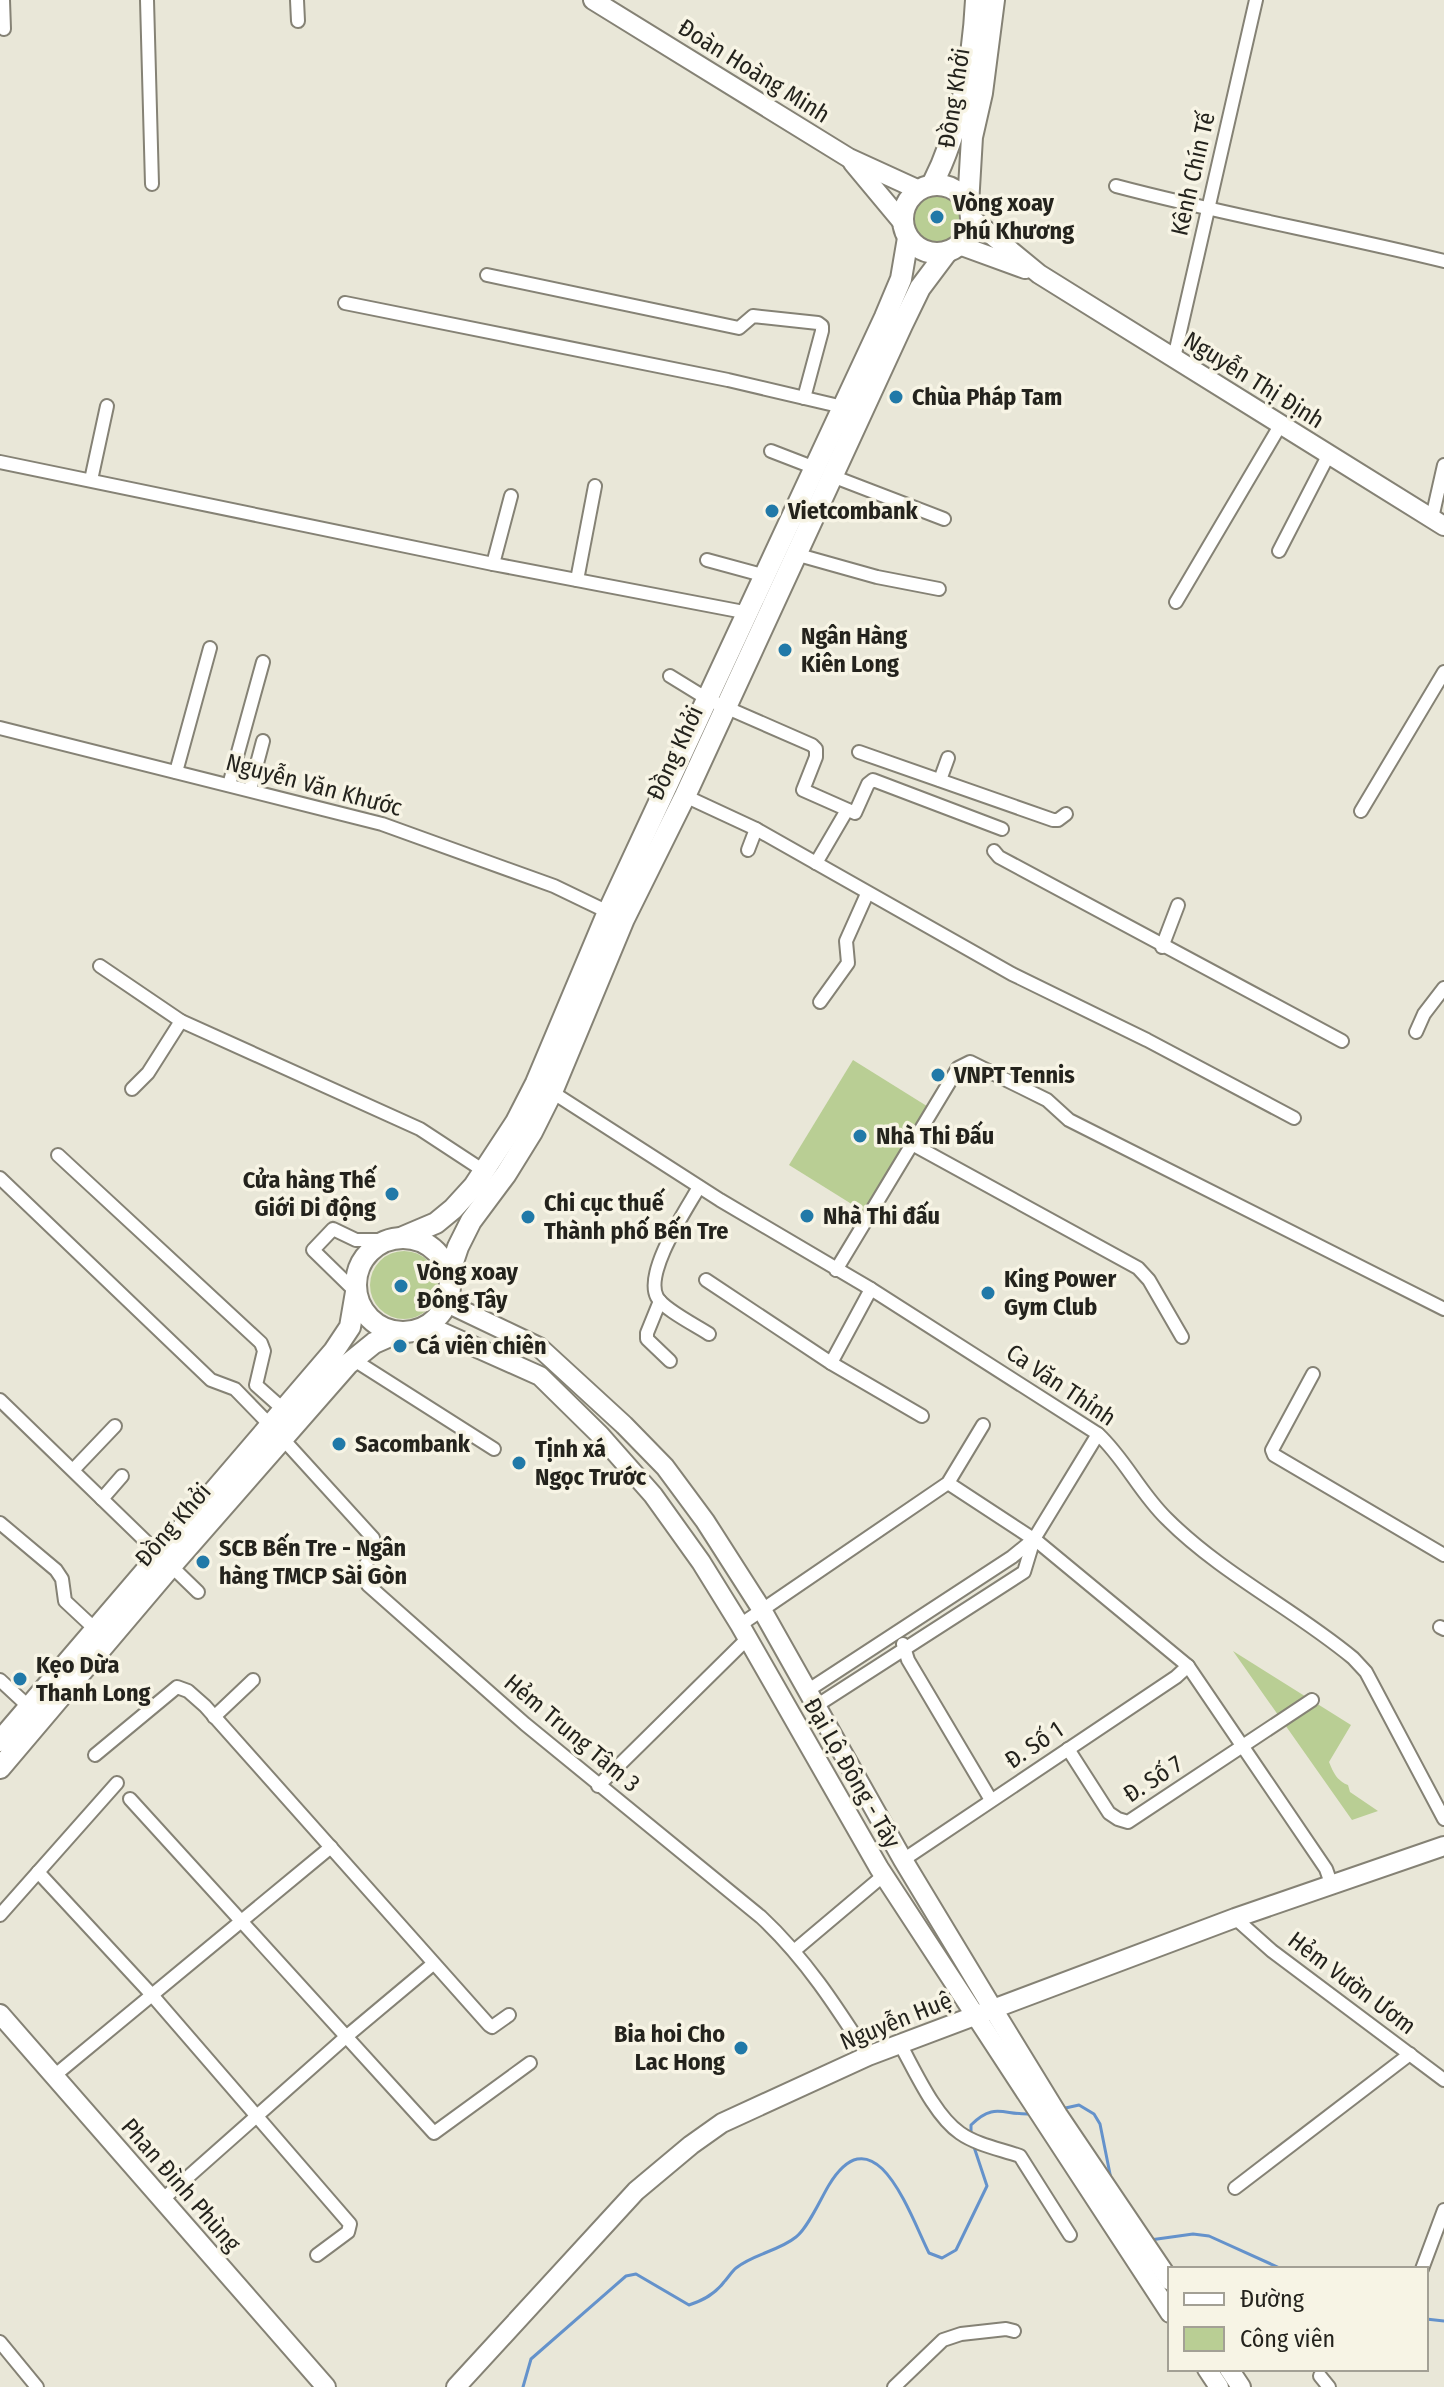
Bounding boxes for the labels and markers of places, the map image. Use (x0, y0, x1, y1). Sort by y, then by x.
place label: Vòng xoay Phú Khương (952, 189, 1074, 245)
marker: Vòng xoay Phú Khương (928, 208, 946, 226)
place label: Chùa Pháp Tam (912, 383, 1062, 411)
marker: Chùa Pháp Tam (887, 388, 905, 406)
place label: Vietcombank (787, 497, 918, 525)
marker: Vietcombank (763, 502, 781, 520)
place label: Ngân Hàng Kiên Long (801, 622, 907, 678)
marker: Ngân Hàng Kiên Long (776, 641, 794, 659)
place label: VNPT Tennis (953, 1061, 1075, 1089)
marker: VNPT Tennis (929, 1066, 947, 1084)
place label: Nhà Thi Đấu (876, 1120, 994, 1150)
marker: Nhà Thi Đấu (851, 1127, 869, 1145)
place label: Cửa hàng Thế Giới Di động (243, 1164, 378, 1222)
marker: Cửa hàng Thế Giới Di động (383, 1185, 401, 1203)
place label: Chi cục thuế Thành phố Bến Tre (544, 1187, 728, 1245)
place label: Nhà Thi đấu (823, 1200, 940, 1230)
marker: Nhà Thi đấu (798, 1207, 816, 1225)
marker: Chi cục thuế Thành phố Bến Tre (519, 1208, 537, 1226)
place label: Vòng xoay Đông Tây (416, 1258, 518, 1314)
place label: King Power Gym Club (1004, 1265, 1116, 1321)
marker: Vòng xoay Đông Tây (392, 1277, 410, 1295)
marker: King Power Gym Club (979, 1284, 997, 1302)
place label: Cá viên chiên (416, 1332, 547, 1360)
marker: Cá viên chiên (391, 1337, 409, 1355)
place label: Sacombank (355, 1430, 471, 1458)
marker: Sacombank (330, 1435, 348, 1453)
place label: Tịnh xá Ngọc Trước (535, 1435, 647, 1491)
marker: Tịnh xá Ngọc Trước (510, 1454, 528, 1472)
place label: SCB Bến Tre - Ngân hàng TMCP Sài Gòn (219, 1532, 407, 1590)
marker: SCB Bến Tre - Ngân hàng TMCP Sài Gòn (194, 1553, 212, 1571)
place label: Kẹo Dừa Thanh Long (36, 1651, 150, 1707)
marker: Kẹo Dừa Thanh Long (11, 1670, 29, 1688)
place label: Bia hoi Cho Lac Hong (614, 2020, 725, 2076)
marker: Bia hoi Cho Lac Hong (732, 2039, 750, 2057)

